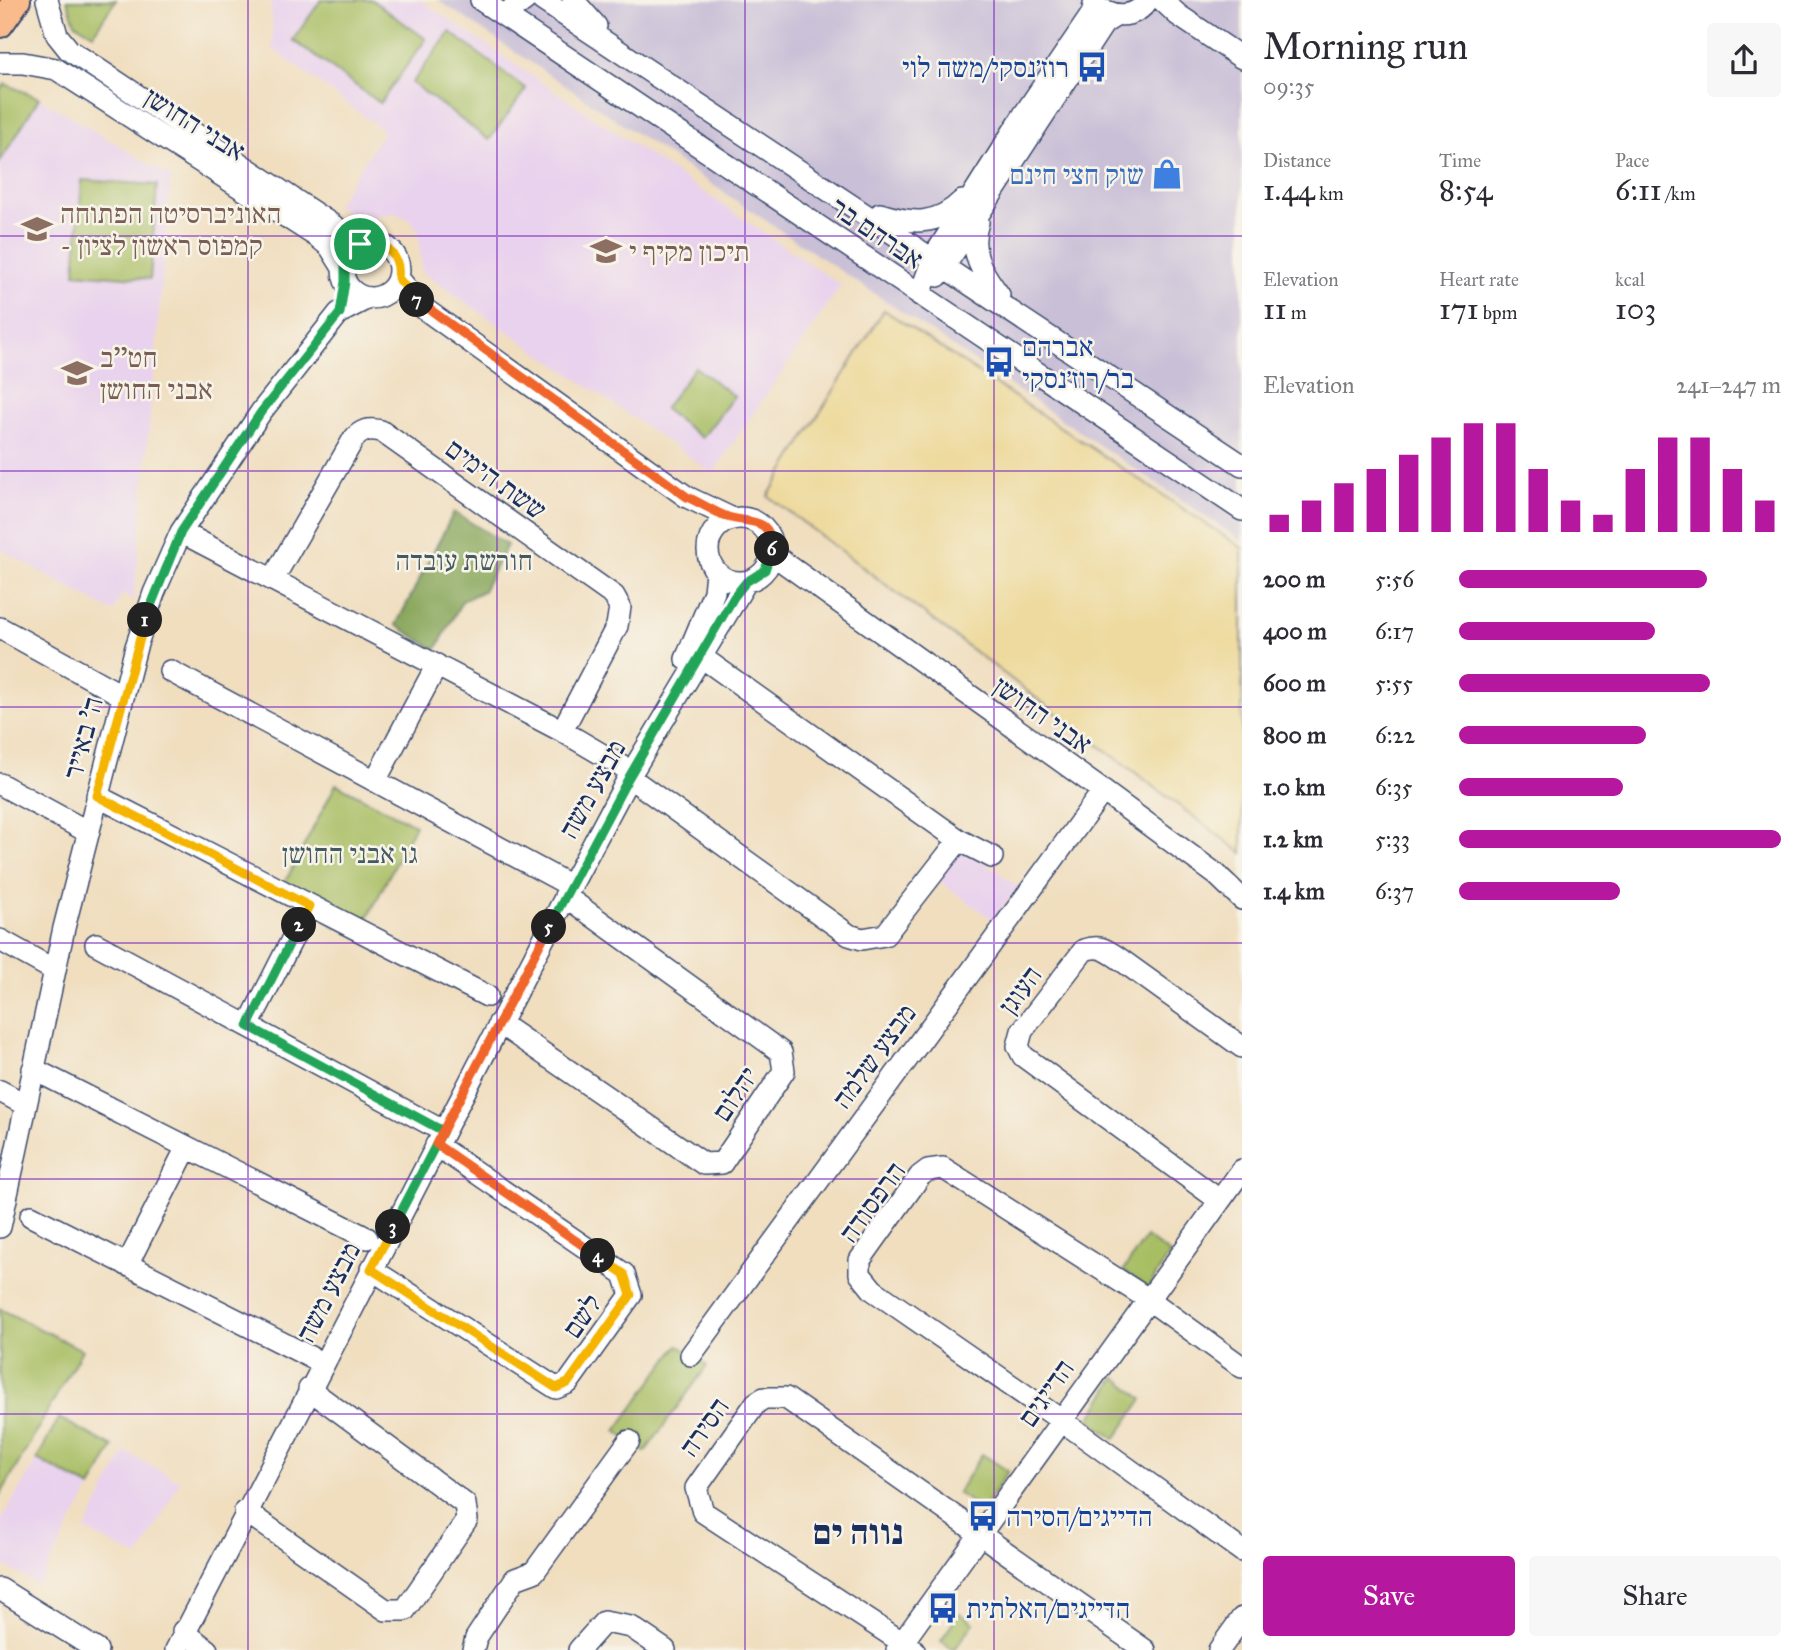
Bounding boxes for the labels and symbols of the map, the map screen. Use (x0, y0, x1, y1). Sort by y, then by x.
place label: רוז׳נסקי/משה לוי (902, 50, 1069, 85)
bus stop icon: רוז׳נסקי/משה לוי (1075, 50, 1109, 84)
street label: אבני החושן (138, 79, 252, 169)
place label: שוק חצי חינם (1009, 157, 1144, 192)
shop icon: שוק חצי חינם (1150, 157, 1184, 191)
street label: אברהם בר (824, 189, 930, 277)
place label: האוניברסיטה הפתוחה - קמפוס ראשון לציון (60, 196, 281, 263)
school or university icon: האוניברסיטה הפתוחה - קמפוס ראשון לציון (20, 212, 54, 246)
pin (330, 214, 390, 274)
school or university icon: תיכון מקיף י (589, 234, 623, 268)
place label: תיכון מקיף י (629, 234, 750, 269)
pin: 7 (400, 282, 434, 318)
place label: אברהם בר/רוז׳נסקי (1022, 329, 1134, 396)
place label: חט''ב אבני החושן (100, 340, 213, 407)
bus stop icon: אברהם בר/רוז׳נסקי (982, 345, 1016, 379)
school or university icon: חט''ב אבני החושן (60, 356, 94, 390)
street label: ששת הימים (439, 431, 553, 527)
pin: 6 (754, 532, 790, 566)
park label: חורשת עובדה (395, 543, 533, 578)
pin: 1 (128, 602, 162, 638)
street label: אבני החושן (987, 668, 1099, 762)
street label: ה' באייר (55, 693, 111, 783)
street label: מבצע משה (551, 733, 633, 845)
park label: גו אבני החושן (282, 836, 418, 871)
pin: 2 (282, 908, 316, 942)
pin: 5 (532, 909, 566, 944)
street label: העוגן (991, 959, 1049, 1021)
street label: מבצע שלמה (824, 997, 924, 1115)
street label: יהלום (704, 1060, 766, 1128)
street label: הרפסודה (831, 1155, 913, 1249)
pin: 3 (376, 1210, 410, 1244)
street label: מבצע משה (288, 1236, 368, 1348)
pin: 4 (580, 1238, 616, 1274)
street label: לשם (555, 1287, 609, 1345)
street label: הדייגים (1010, 1352, 1082, 1434)
street label: הסירה (671, 1391, 737, 1463)
bus stop icon: הדייגים/הסירה (966, 1499, 1000, 1533)
place label: הדייגים/הסירה (1006, 1499, 1153, 1534)
district label: נווה ים (813, 1511, 903, 1554)
bus stop icon: הדייגים/האלתית (926, 1591, 960, 1625)
place label: הדייגים/האלתית (966, 1591, 1130, 1626)

